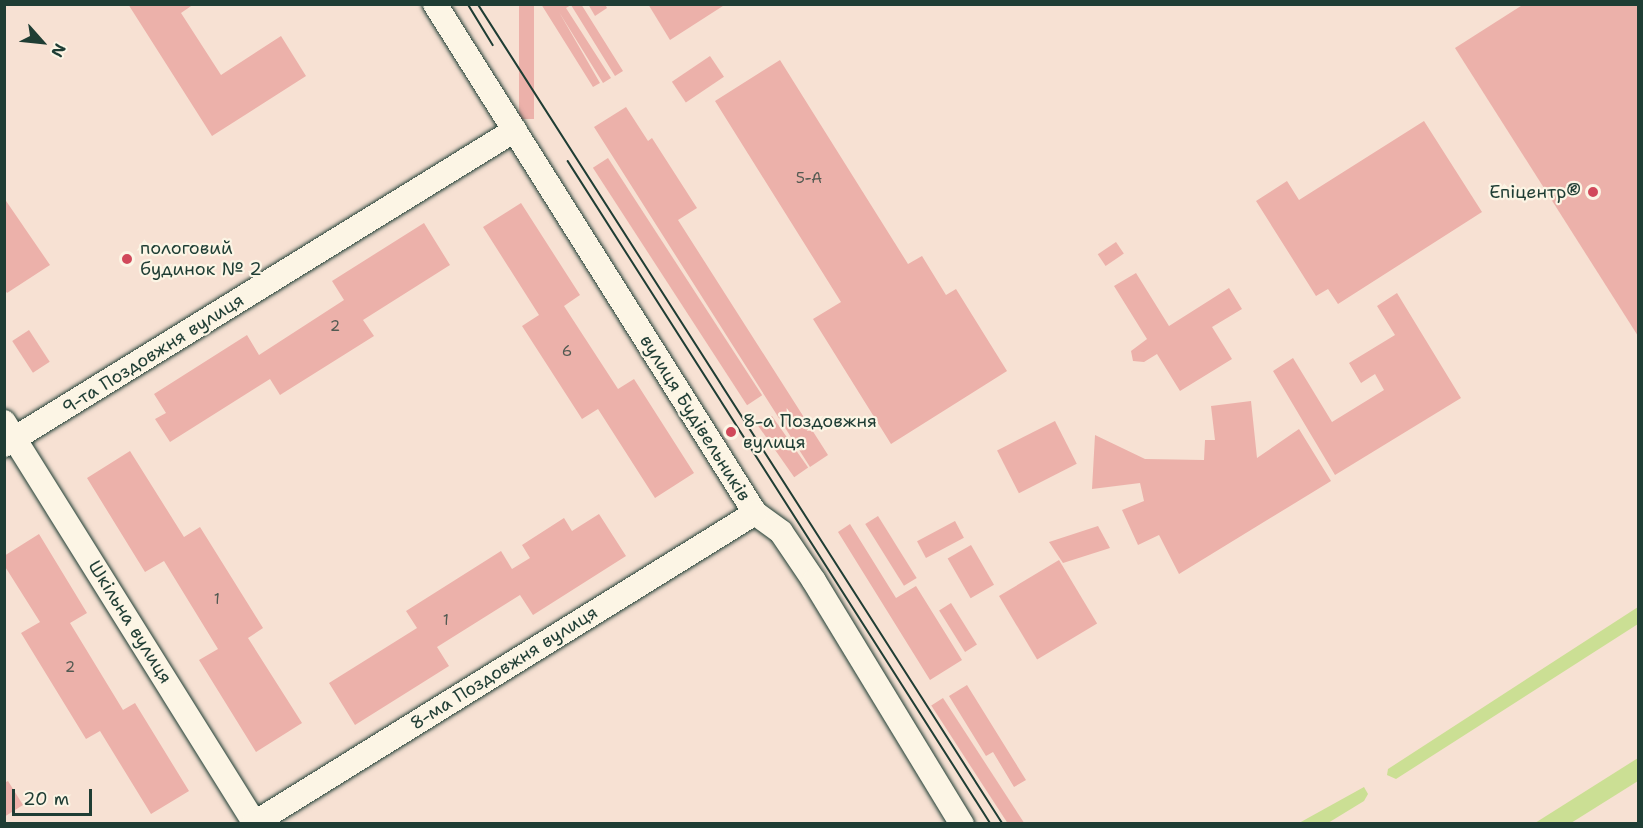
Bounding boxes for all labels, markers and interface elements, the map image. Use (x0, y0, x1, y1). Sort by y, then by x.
north arrow (12, 12, 72, 72)
text: N (46, 40, 71, 61)
house number: 5-А (796, 170, 822, 188)
place label: Епіцентр® (1489, 181, 1581, 203)
marker: Епіцентр® (1586, 185, 1600, 199)
place label: пологовий будинок № 2 (140, 238, 262, 280)
marker: пологовий будинок № 2 (118, 250, 136, 268)
street label: 9-та Поздовжня вулиця (58, 289, 248, 419)
house number: 2 (330, 318, 340, 336)
street label: вулиця Будівельників (635, 331, 755, 505)
house number: 6 (562, 343, 572, 361)
place label: 8-а Поздовжня вулиця (743, 411, 877, 454)
marker: 8-а Поздовжня вулиця (724, 425, 738, 439)
street label: Шкільна вулиця (83, 557, 177, 687)
house number: 1 (214, 591, 220, 609)
street label: 8-ма Поздовжня вулиця (406, 601, 602, 735)
house number: 1 (443, 612, 449, 630)
house number: 2 (65, 659, 75, 677)
scale bar (15, 777, 94, 815)
text: 20 m (23, 787, 69, 811)

